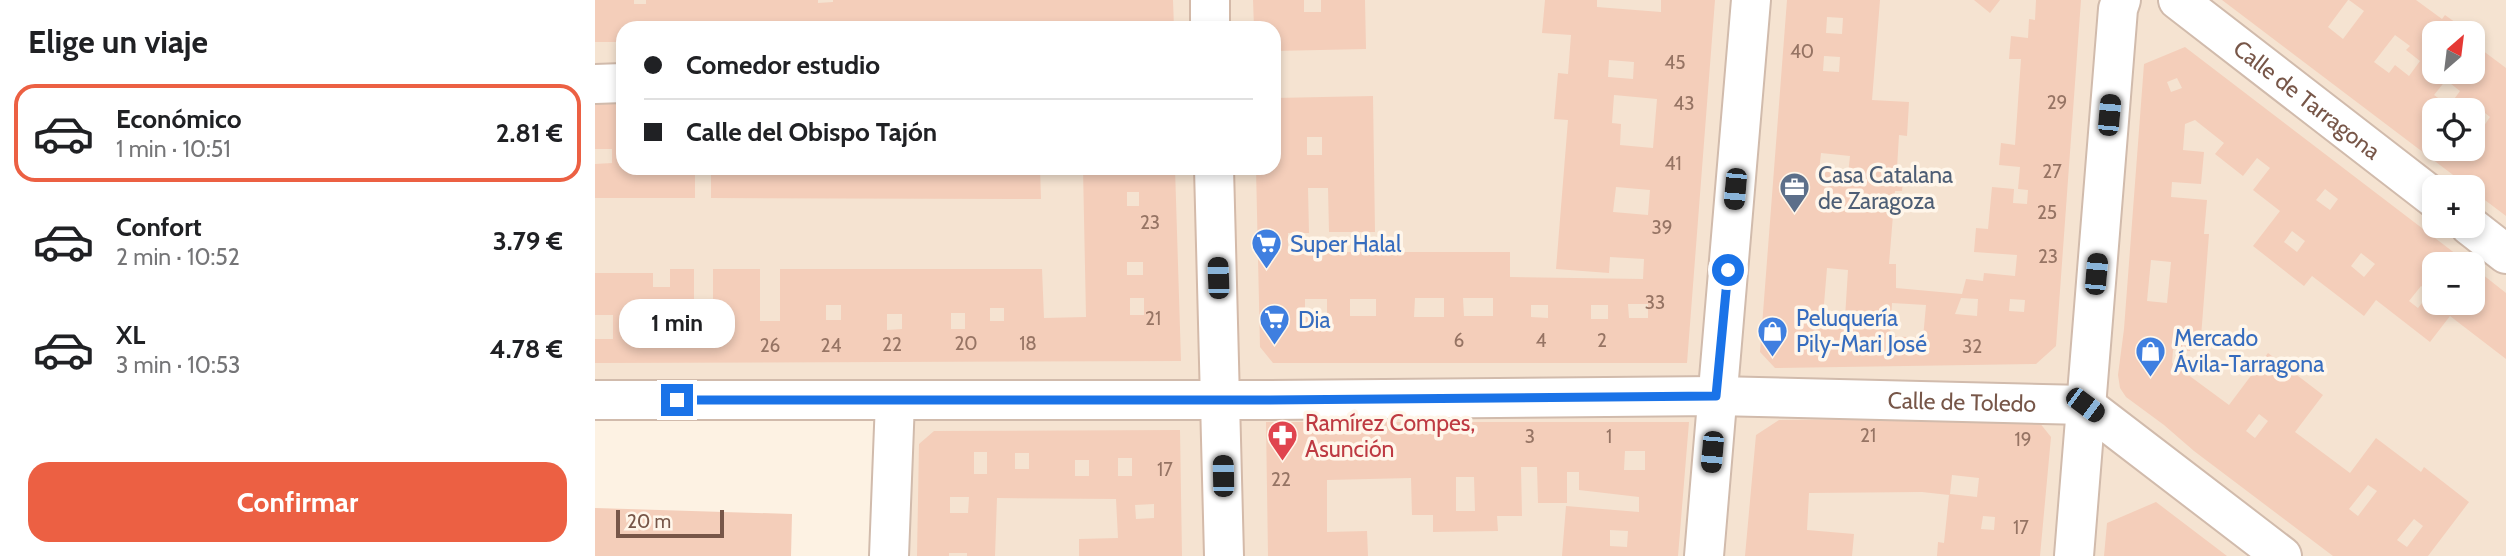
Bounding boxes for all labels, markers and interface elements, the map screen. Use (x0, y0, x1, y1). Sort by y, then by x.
north arrow (2422, 21, 2485, 84)
map controls (2422, 21, 2485, 315)
text: Elige un viaje (28, 22, 208, 61)
street label: Calle de Tarragona (2228, 34, 2386, 165)
house number: 40 (1790, 40, 1814, 63)
text: Comedor estudio (686, 49, 880, 81)
house number: 45 (1664, 51, 1686, 74)
house number: 29 (2047, 91, 2067, 114)
house number: 43 (1673, 92, 1695, 115)
car (2097, 93, 2122, 137)
button: locate (2422, 98, 2485, 161)
icon: car (32, 102, 95, 165)
text: Económico (116, 103, 242, 135)
text: Calle del Obispo Tajón (686, 116, 937, 148)
text: 2.81 € (496, 117, 563, 149)
text: 1 min · 10:51 (116, 135, 231, 163)
house number: 41 (1664, 152, 1682, 175)
house number: 27 (2042, 160, 2062, 183)
place label: Casa Catalana de Zaragoza (1818, 161, 1953, 215)
car (1723, 167, 1748, 211)
office icon: Casa Catalana de Zaragoza (1778, 171, 1812, 215)
button: + (2422, 175, 2485, 238)
house number: 25 (2037, 201, 2057, 224)
icon: car (32, 210, 95, 273)
text: Confort (116, 211, 202, 243)
house number: 23 (1140, 211, 1160, 234)
house number: 39 (1651, 216, 1673, 239)
text: 3.79 € (493, 225, 563, 257)
supermarket icon: Super Halal (1250, 227, 1284, 271)
place label: Super Halal (1290, 230, 1402, 258)
text: 2 min · 10:52 (116, 243, 240, 271)
house number: 23 (2038, 245, 2058, 268)
car (2084, 252, 2109, 296)
button: − (2422, 252, 2485, 315)
route start (1712, 254, 1744, 286)
car (1207, 257, 1230, 299)
house number: 33 (1645, 291, 1665, 314)
callout: 1 min (619, 298, 735, 348)
supermarket icon: Dia (1258, 303, 1292, 347)
place label: Peluquería Pily-Mari José (1796, 304, 1927, 358)
place label: Dia (1298, 306, 1330, 334)
house number: 21 (1145, 307, 1161, 330)
text: 1 min (651, 309, 703, 337)
shop icon: Peluquería Pily-Mari José (1756, 314, 1790, 358)
icon: car (32, 318, 95, 381)
text: XL (116, 319, 145, 351)
place label: Mercado Ávila-Tarragona (2174, 324, 2324, 378)
house number: 6 (1454, 329, 1464, 352)
house number: 4 (1536, 329, 1547, 352)
house number: 2 (1597, 329, 1607, 352)
house number: 20 (954, 332, 978, 355)
house number: 18 (1019, 332, 1037, 355)
text: 4.78 € (490, 333, 563, 365)
house number: 22 (882, 333, 902, 356)
house number: 26 (760, 334, 780, 357)
house number: 24 (821, 334, 841, 357)
shop icon: Mercado Ávila-Tarragona (2134, 334, 2168, 378)
house number: 32 (1962, 335, 1982, 358)
text: 3 min · 10:53 (116, 351, 241, 379)
route end (661, 384, 693, 416)
car (2062, 384, 2109, 426)
street label: Calle de Toledo (1887, 386, 2036, 418)
place label: Ramírez Compes, Asunción (1305, 409, 1475, 463)
pharmacy icon: Ramírez Compes, Asunción (1265, 419, 1299, 463)
house number: 21 (1860, 424, 1876, 447)
house number: 3 (1525, 425, 1535, 448)
house number: 1 (1606, 425, 1612, 448)
house number: 19 (2015, 428, 2032, 451)
car (1700, 430, 1725, 474)
car (1213, 455, 1234, 497)
house number: 17 (1157, 458, 1173, 481)
button: Confirmar (28, 462, 567, 542)
house number: 22 (1271, 468, 1291, 491)
scale bar (616, 507, 725, 539)
text: 20 m (627, 510, 671, 533)
house number: 17 (2013, 516, 2029, 539)

